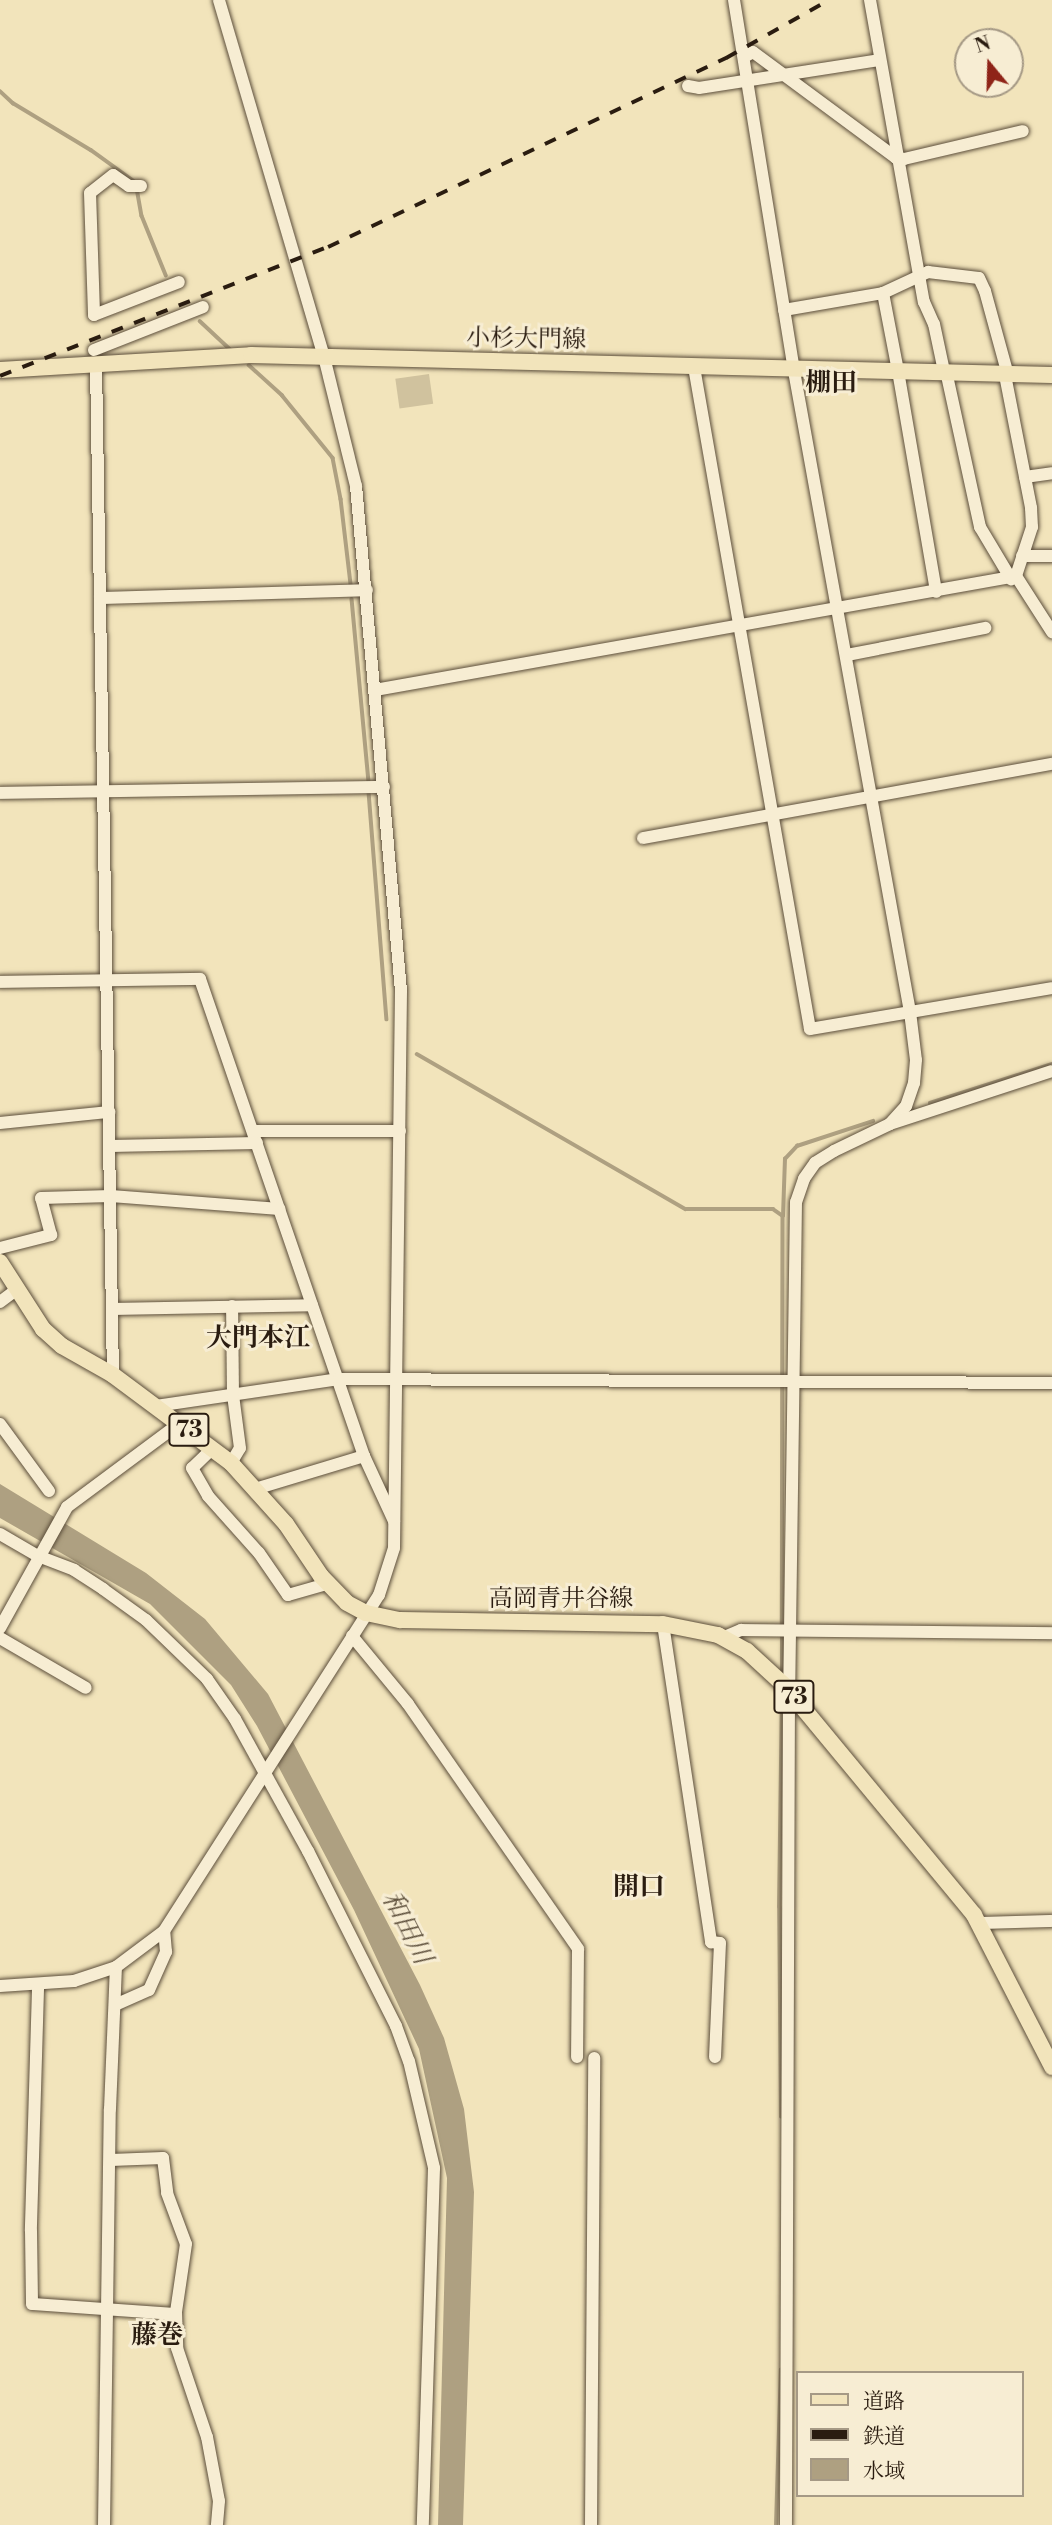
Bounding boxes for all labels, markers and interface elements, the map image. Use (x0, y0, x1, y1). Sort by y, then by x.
north arrow (954, 28, 1024, 98)
text: N (972, 31, 994, 59)
street label: 小杉大門線 (466, 325, 586, 355)
district label: 棚田 (805, 368, 857, 400)
district label: 大門本江 (206, 1323, 310, 1355)
road number: 73 (168, 1410, 210, 1450)
street label: 高岡青井谷線 (489, 1586, 633, 1614)
road number: 73 (773, 1678, 815, 1716)
district label: 開口 (613, 1872, 665, 1904)
water label: 和田川 (374, 1886, 438, 1970)
district label: 藤巻 (131, 2320, 183, 2352)
legend (796, 2371, 1024, 2497)
text: 道路 (863, 2389, 905, 2415)
text: 鉄道 (863, 2424, 905, 2450)
text: 水域 (863, 2459, 905, 2485)

